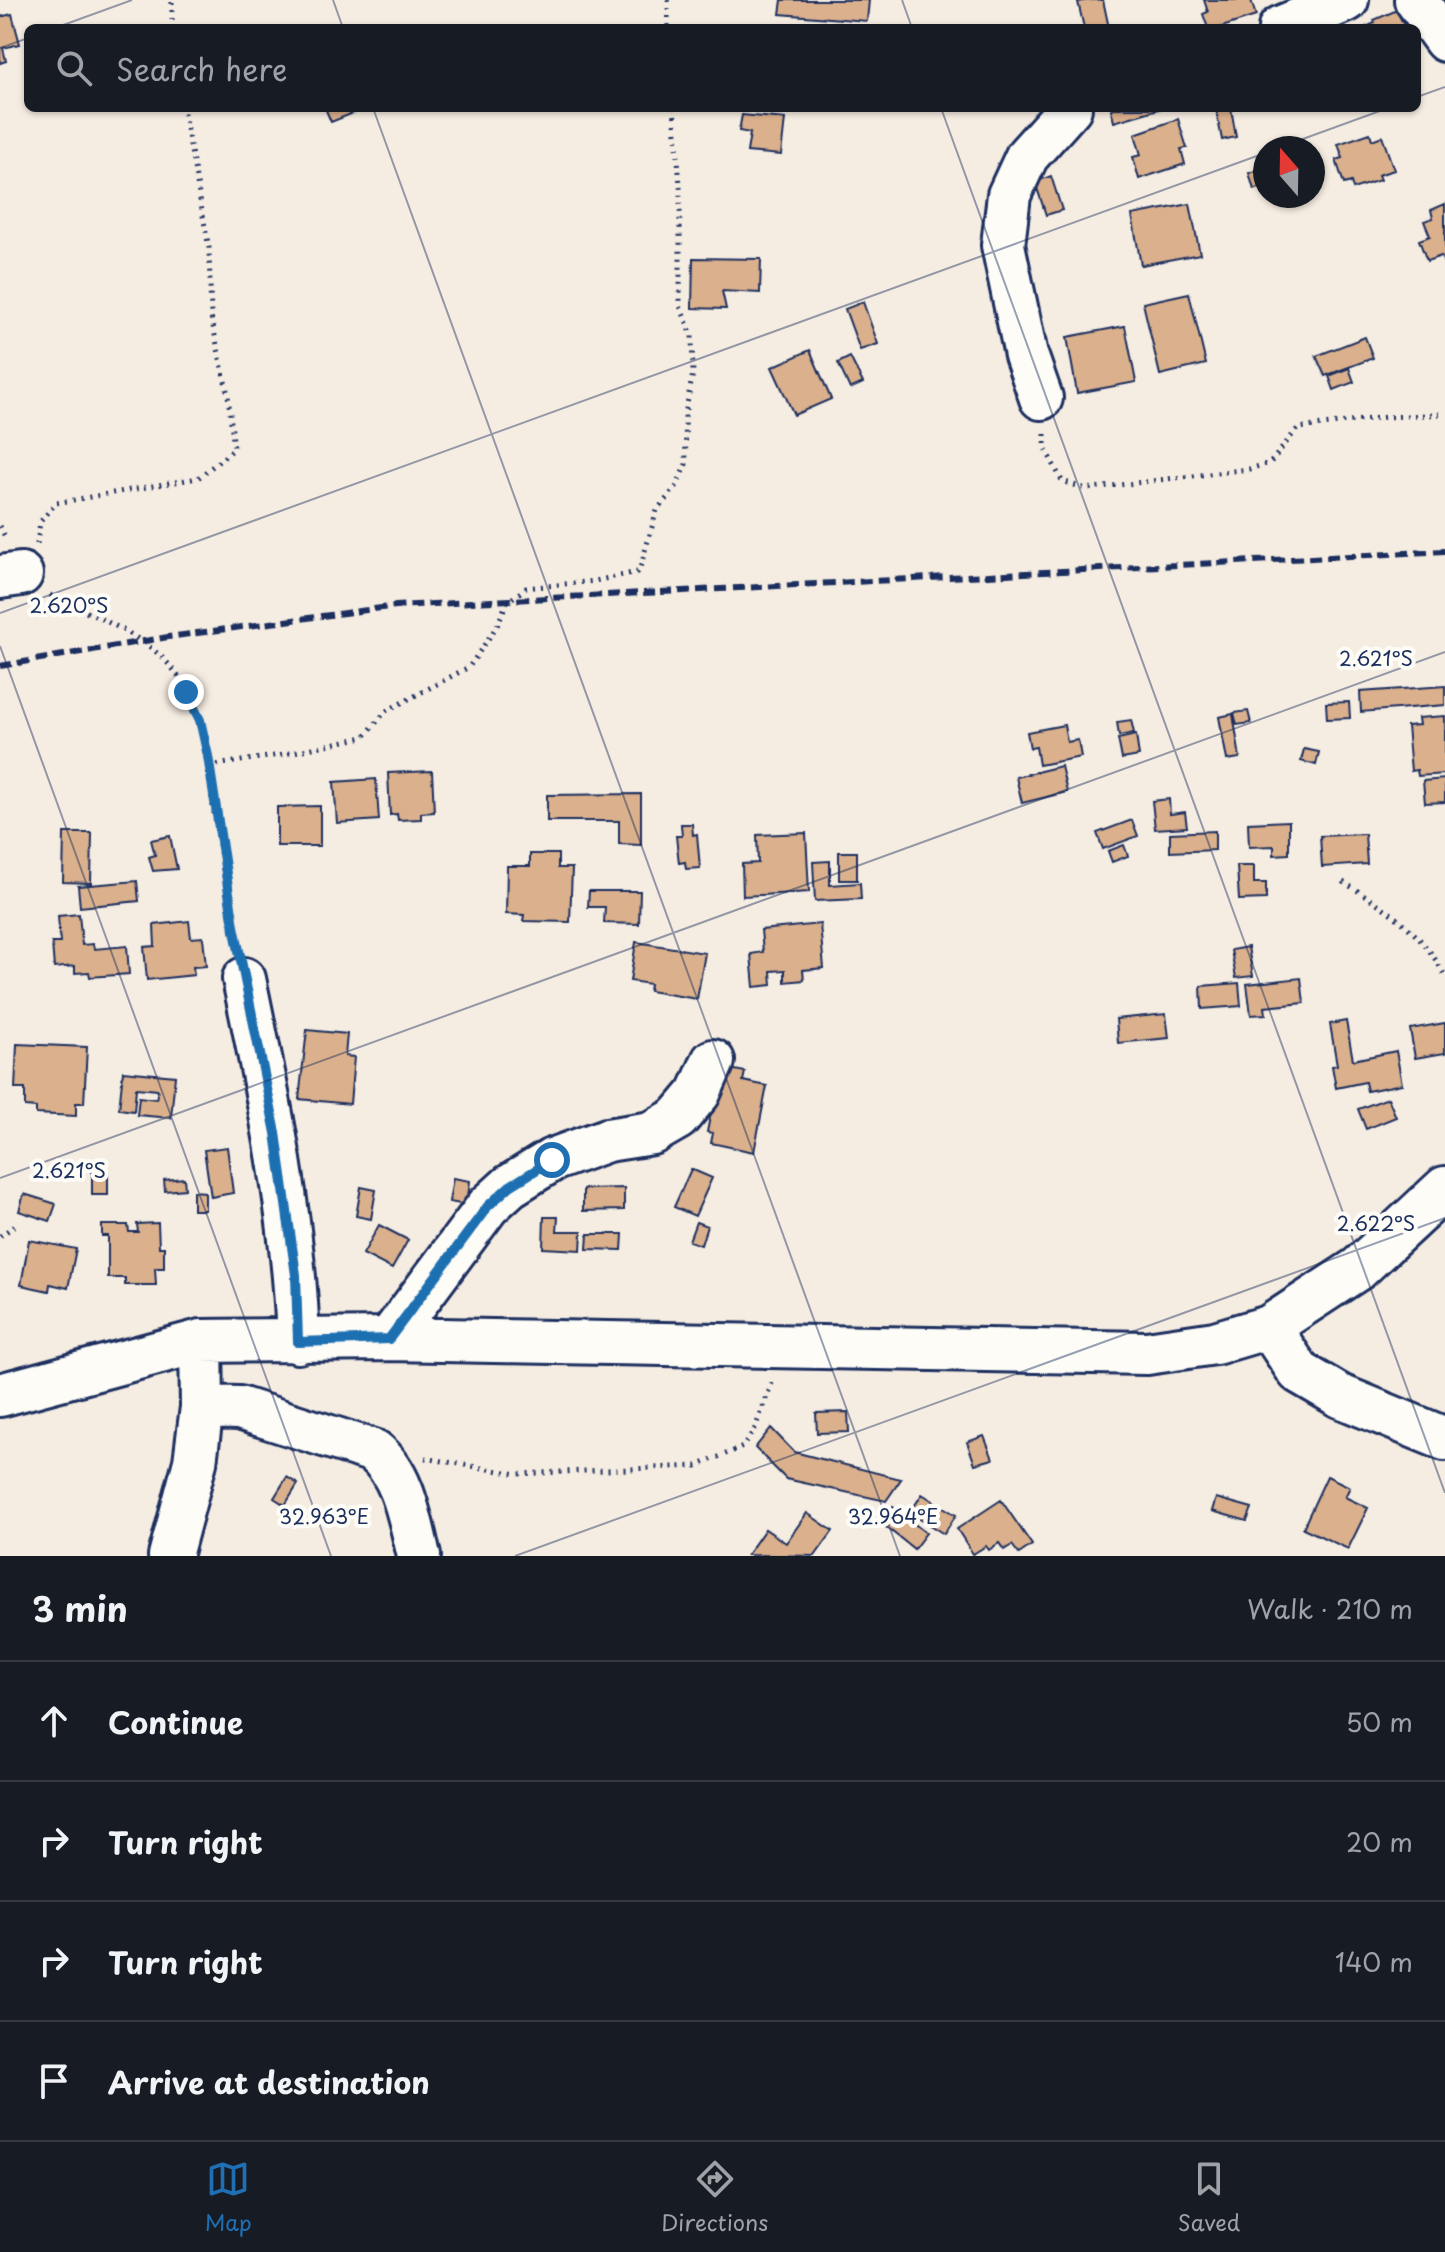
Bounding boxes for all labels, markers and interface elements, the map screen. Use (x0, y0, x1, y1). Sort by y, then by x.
search box (24, 24, 1421, 112)
icon: search (52, 46, 96, 90)
text: Search here (116, 46, 288, 91)
north arrow (1253, 136, 1325, 208)
text: 2.620°S (29, 590, 109, 620)
text: 2.621°S (1339, 643, 1413, 673)
route end (168, 674, 204, 710)
route start (534, 1142, 570, 1178)
text: 2.621°S (32, 1155, 106, 1185)
text: 2.622°S (1337, 1208, 1415, 1238)
text: 32.963°E (279, 1501, 369, 1531)
text: 32.964°E (848, 1501, 938, 1531)
text: 3 min (32, 1582, 128, 1634)
text: Walk · 210 m (1247, 1589, 1413, 1628)
icon: ahead (32, 1699, 76, 1743)
text: Continue (108, 1699, 243, 1744)
text: 50 m (1346, 1702, 1413, 1741)
icon: right (32, 1819, 76, 1863)
text: Turn right (108, 1819, 263, 1864)
text: 20 m (1346, 1822, 1413, 1861)
icon: right (32, 1939, 76, 1983)
text: Turn right (108, 1939, 263, 1984)
text: 140 m (1335, 1942, 1413, 1981)
icon: arrive (32, 2059, 76, 2103)
text: Arrive at destination (108, 2059, 430, 2104)
tab: Map (205, 2157, 252, 2238)
tab: Directions (661, 2157, 768, 2238)
tab: Saved (1178, 2157, 1240, 2238)

